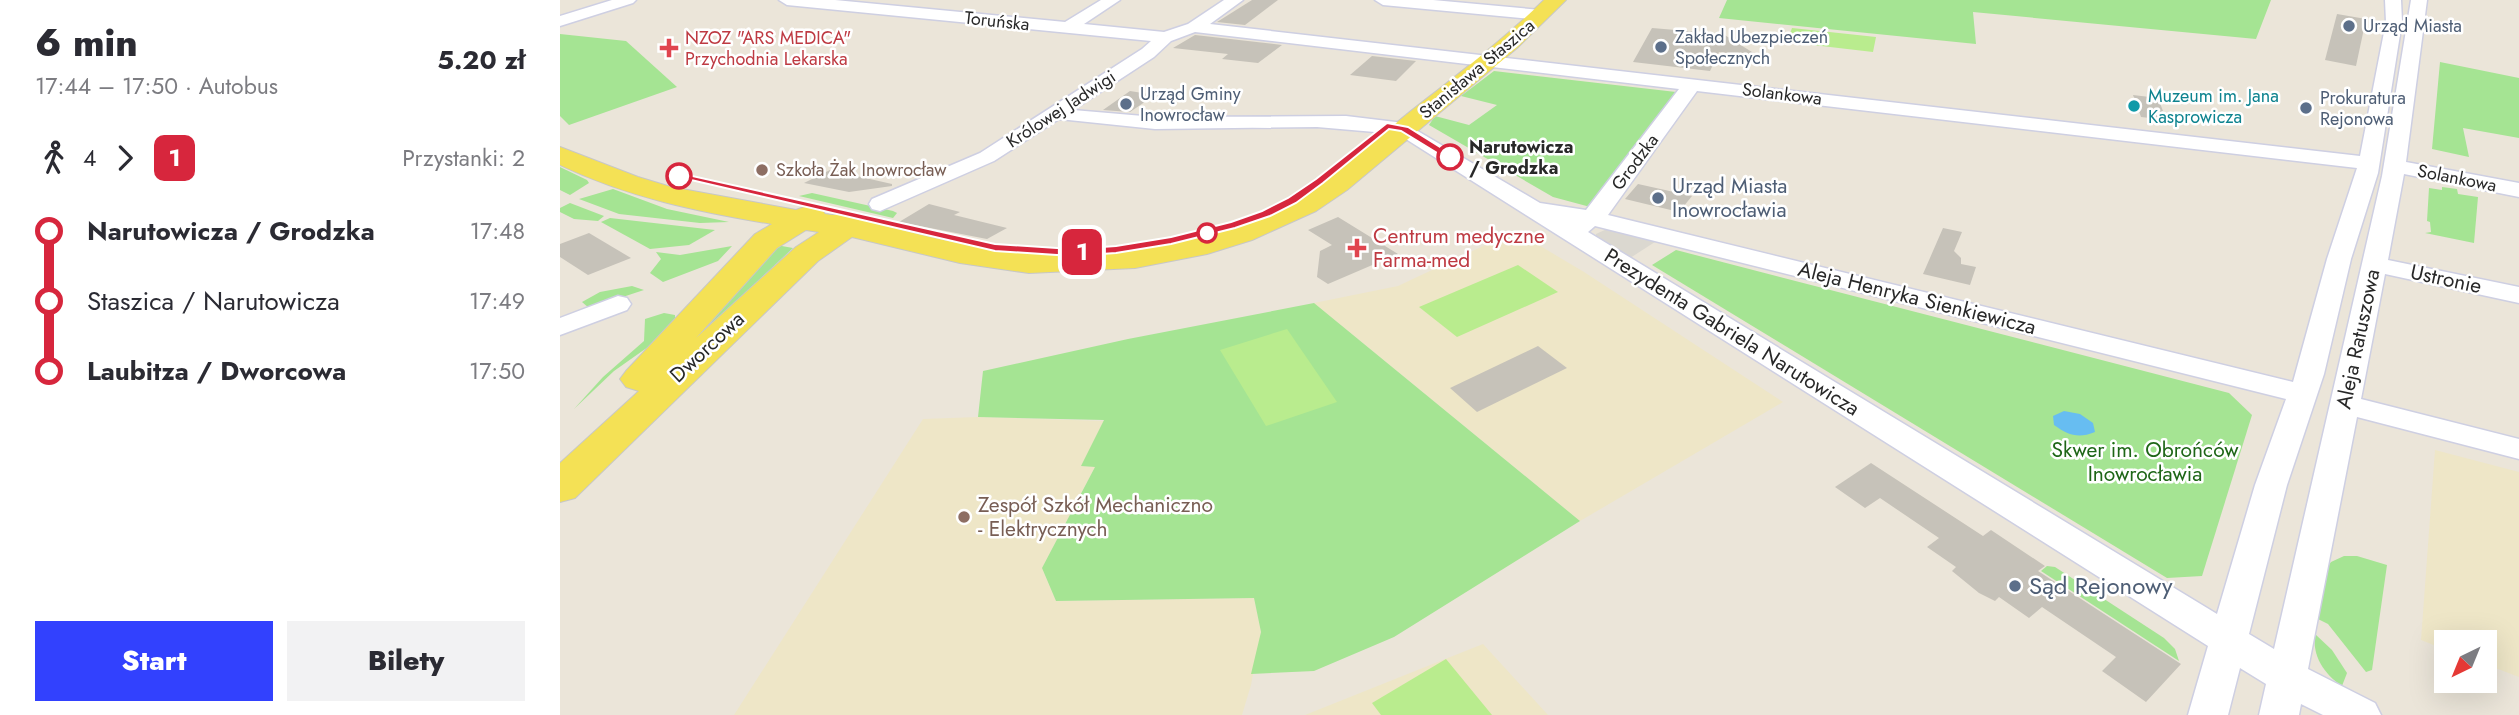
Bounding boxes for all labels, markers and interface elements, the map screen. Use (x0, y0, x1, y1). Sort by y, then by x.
street label: Toruńska (963, 5, 1031, 37)
street label: Stanisława Staszica (1414, 13, 1540, 125)
place label: Urząd Miasta (2363, 13, 2462, 39)
text: 6 min (35, 15, 138, 70)
marker: Urząd Miasta (2341, 18, 2357, 34)
place label: Zakład Ubezpieczeń Społecznych (1675, 24, 1828, 71)
place label: NZOZ "ARS MEDICA" Przychodnia Lekarska (685, 25, 851, 72)
marker: NZOZ "ARS MEDICA" Przychodnia Lekarska (659, 38, 679, 58)
marker: Zakład Ubezpieczeń Społecznych (1653, 39, 1669, 55)
text: 5.20 zł (437, 41, 525, 79)
street label: Królowej Jadwigi (1001, 64, 1121, 154)
text: 17:44 – 17:50 · Autobus (35, 69, 278, 103)
street label: Solankowa (1741, 76, 1823, 112)
place label: Urząd Gminy Inowrocław (1140, 81, 1241, 128)
place label: Muzeum im. Jana Kasprowicza (2148, 83, 2279, 130)
place label: Prokuratura Rejonowa (2320, 85, 2406, 132)
marker: Urząd Gminy Inowrocław (1118, 96, 1134, 112)
marker: Muzeum im. Jana Kasprowicza (2126, 98, 2142, 114)
marker: Prokuratura Rejonowa (2298, 100, 2314, 116)
street label: Grodzka (1605, 128, 1665, 196)
place label: Narutowicza / Grodzka (1469, 134, 1573, 181)
icon: walk (35, 139, 73, 177)
icon: forward (106, 139, 144, 177)
text: 1 (168, 140, 181, 175)
text: 4 (83, 141, 96, 175)
text: Przystanki: 2 (402, 141, 525, 175)
marker: Narutowicza / Grodzka (1437, 144, 1463, 170)
place label: Szkoła Żak Inowrocław (776, 157, 947, 183)
street label: Solankowa (2415, 158, 2499, 198)
marker: Szkoła Żak Inowrocław (754, 162, 770, 178)
unlabelled marker (666, 163, 692, 189)
place label: Urząd Miasta Inowrocławia (1672, 171, 1787, 225)
marker: Urząd Miasta Inowrocławia (1650, 190, 1666, 206)
text: Narutowicza / Grodzka (87, 212, 375, 250)
text: 17:48 (470, 214, 525, 248)
place label: Centrum medyczne Farma-med (1373, 221, 1545, 275)
unlabelled marker (1197, 223, 1217, 243)
line badge: 1 (1059, 229, 1105, 275)
text: 1 (1076, 234, 1088, 269)
marker: Centrum medyczne Farma-med (1347, 238, 1367, 258)
street label: Prezydenta Gabriela Narutowicza (1598, 241, 1866, 423)
street label: Aleja Henryka Sienkiewicza (1795, 254, 2039, 342)
street label: Ustronie (2408, 257, 2485, 301)
street label: Aleja Ratuszowa (2329, 266, 2387, 412)
text: Staszica / Narutowicza (87, 282, 340, 320)
text: 17:49 (469, 284, 525, 318)
street label: Dworcowa (663, 304, 751, 390)
text: Laubitza / Dworcowa (87, 352, 346, 390)
text: 17:50 (469, 354, 525, 388)
park label: Skwer im. Obrońców Inowrocławia (2051, 435, 2239, 489)
place label: Zespół Szkół Mechaniczno - Elektrycznych (978, 490, 1213, 544)
marker: Zespół Szkół Mechaniczno - Elektrycznych (956, 509, 972, 525)
place label: Sąd Rejonowy (2029, 568, 2173, 603)
marker: Sąd Rejonowy (2007, 578, 2023, 594)
button: Start (35, 621, 273, 701)
button: Bilety (287, 621, 525, 701)
north arrow (2434, 630, 2497, 693)
map controls (2434, 630, 2497, 693)

